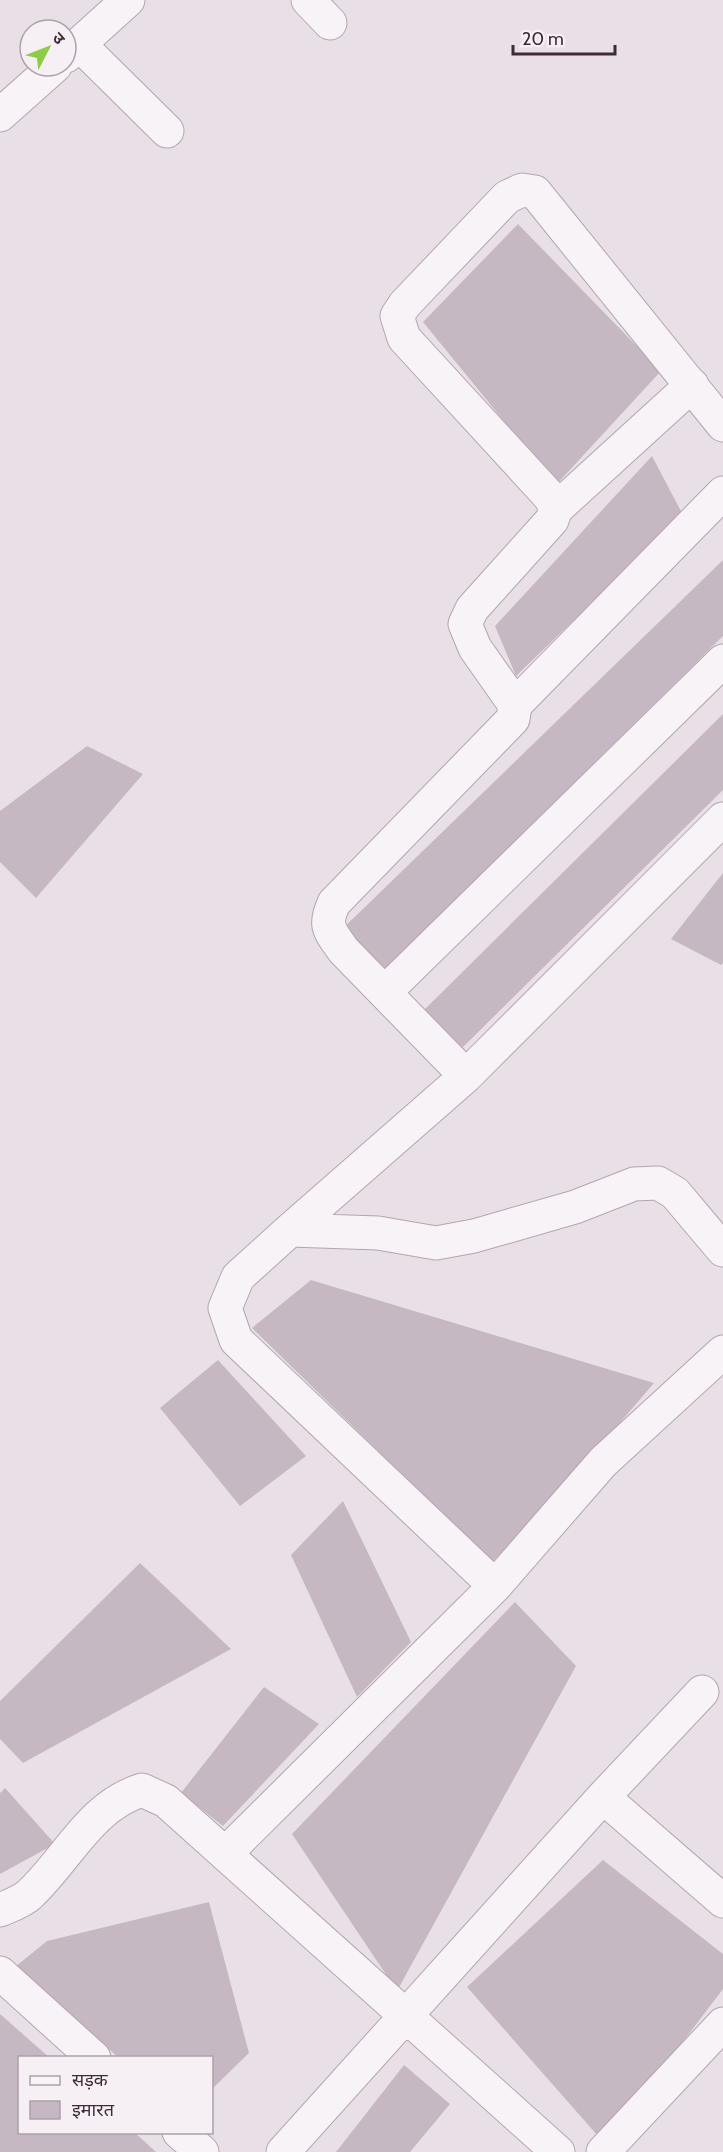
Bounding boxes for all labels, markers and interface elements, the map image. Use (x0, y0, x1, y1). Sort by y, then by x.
north arrow (18, 18, 78, 78)
scale bar (513, 18, 615, 56)
text: उ (49, 28, 69, 49)
text: 20 m (522, 28, 564, 50)
legend (18, 2056, 213, 2134)
text: सड़क (72, 2069, 109, 2091)
text: इमारत (72, 2099, 115, 2121)

